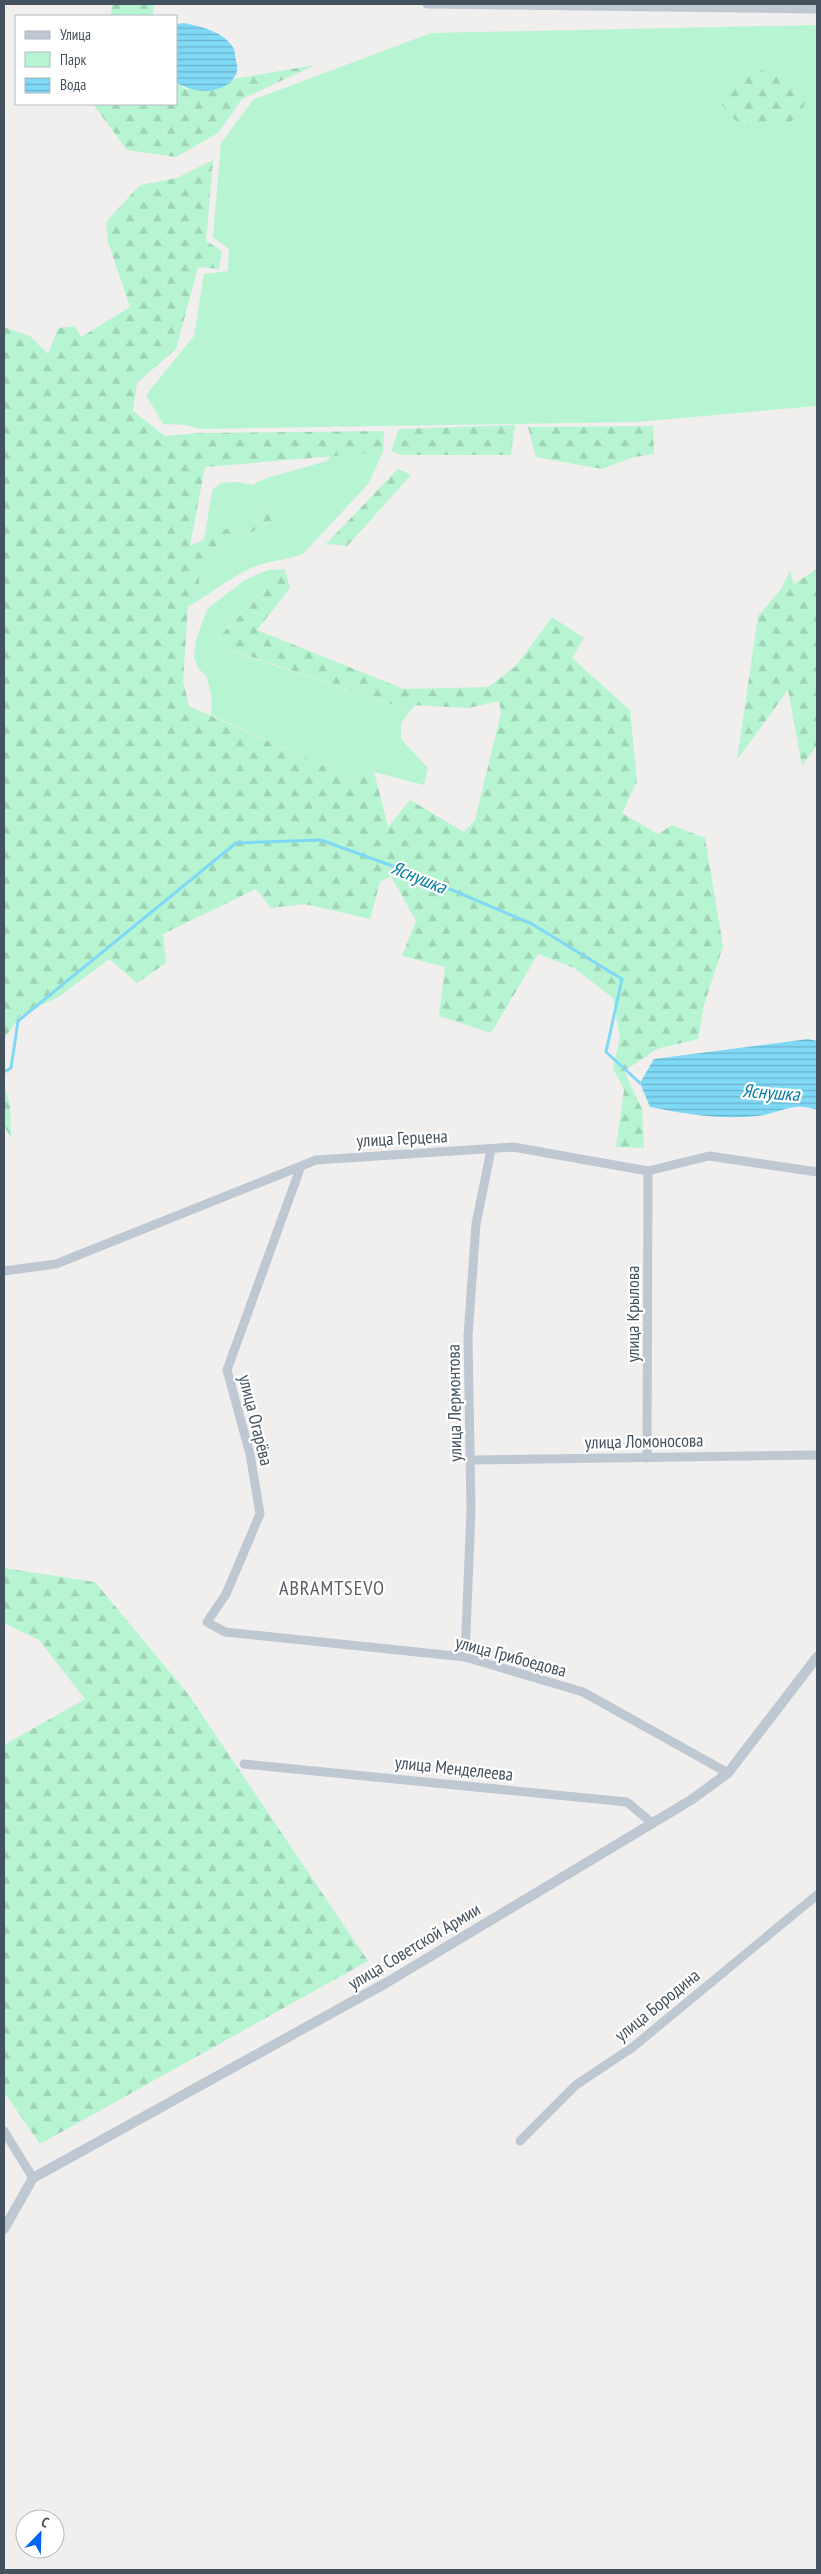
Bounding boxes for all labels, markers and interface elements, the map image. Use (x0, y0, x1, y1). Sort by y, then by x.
legend (15, 15, 178, 105)
text: Улица (60, 25, 91, 44)
text: Парк (60, 50, 86, 69)
text: Вода (60, 75, 86, 94)
water label: Яснушка (388, 855, 451, 899)
water label: Яснушка (742, 1078, 802, 1106)
street label: улица Герцена (356, 1124, 448, 1152)
street label: улица Крылова (621, 1266, 644, 1362)
street label: улица Лермонтова (441, 1344, 467, 1462)
street label: улица Огарёва (234, 1372, 278, 1468)
street label: улица Ломоносова (584, 1428, 704, 1454)
district label: ABRAMTSEVO (279, 1575, 385, 1601)
street label: улица Грибоедова (453, 1630, 569, 1682)
street label: улица Менделеева (394, 1750, 514, 1786)
street label: улица Советской Армии (344, 1897, 484, 1995)
street label: улица Бородина (610, 1964, 704, 2046)
north arrow (15, 2509, 65, 2559)
text: С (39, 2512, 52, 2532)

